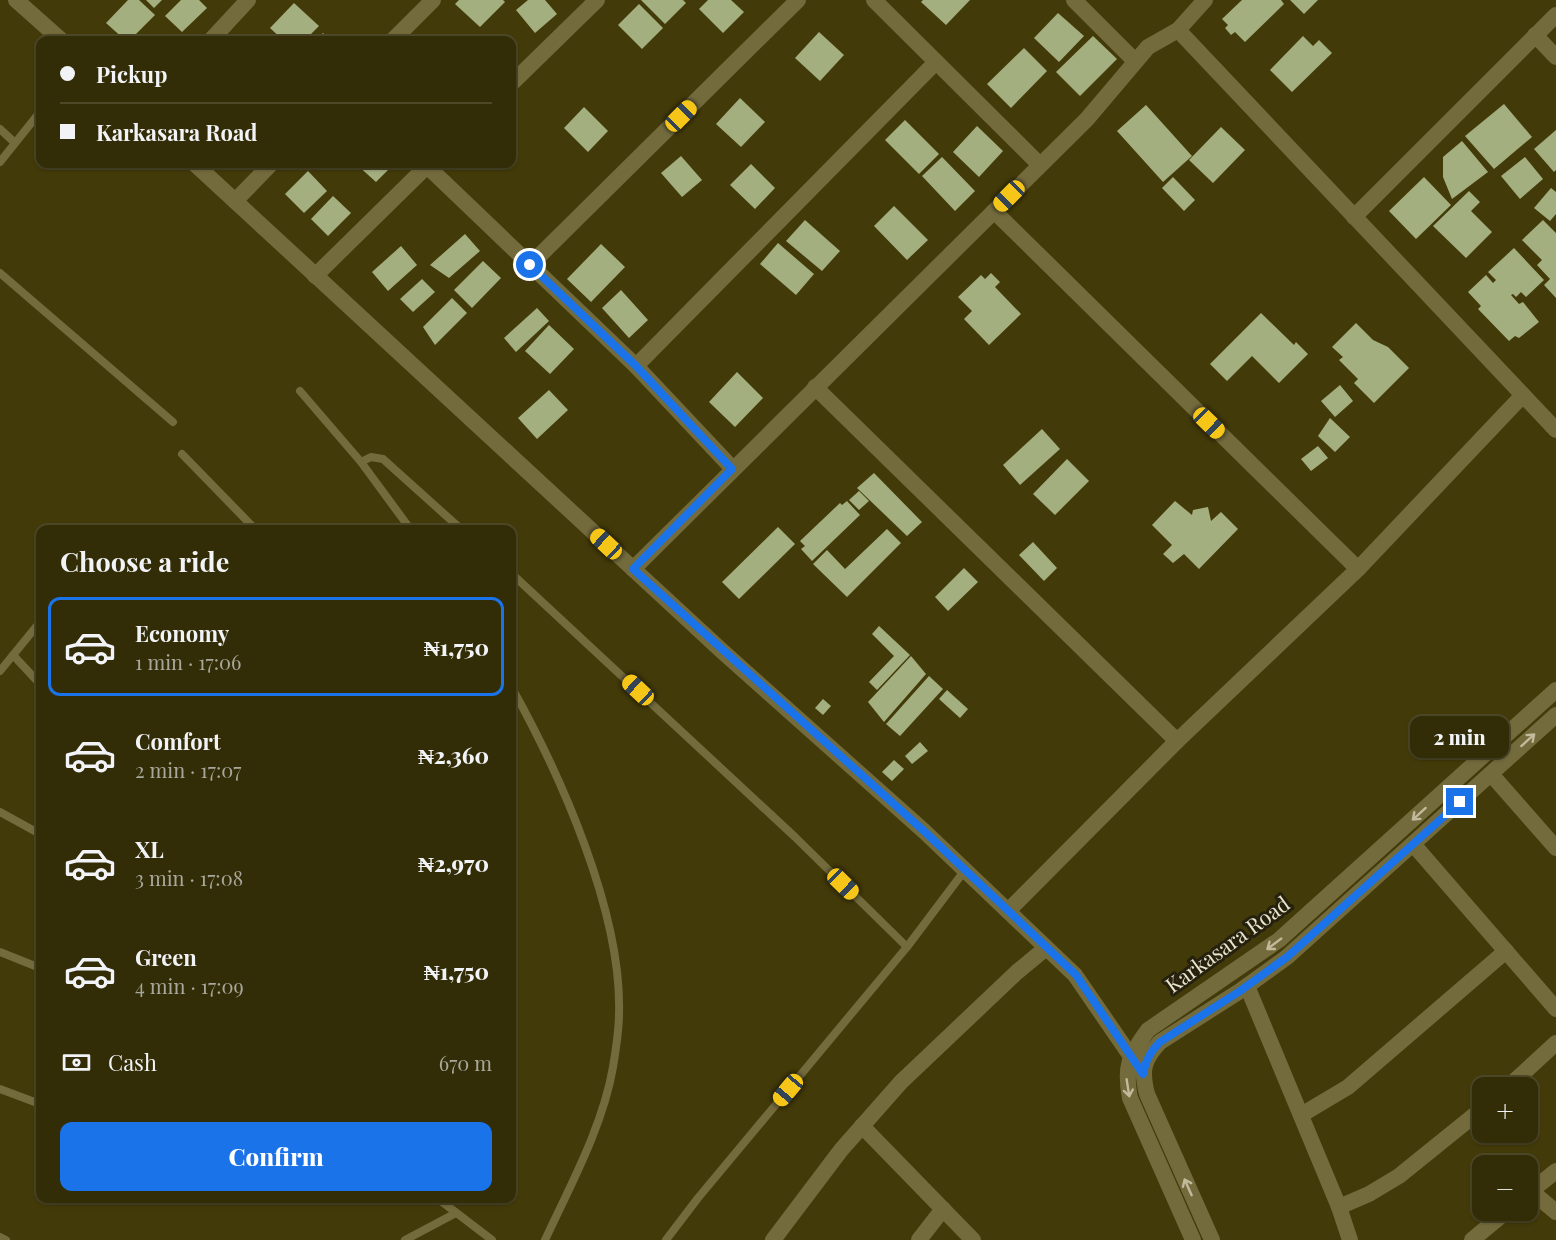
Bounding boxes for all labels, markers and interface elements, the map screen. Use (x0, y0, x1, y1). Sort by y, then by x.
text: Pickup (96, 59, 167, 89)
car (662, 97, 700, 135)
text: Karkasara Road (96, 117, 257, 147)
car (990, 177, 1028, 215)
route start (516, 251, 543, 278)
car (1190, 404, 1228, 442)
car (587, 525, 625, 563)
text: Choose a ride (60, 543, 229, 579)
text: Economy (135, 618, 229, 648)
icon: car (63, 620, 117, 674)
text: ₦1,750 (424, 632, 489, 662)
text: 1 min · 17:06 (135, 648, 241, 675)
car (619, 671, 657, 709)
callout: 2 min (1410, 715, 1510, 757)
text: 2 min (1433, 723, 1486, 750)
text: Comfort (135, 726, 221, 756)
icon: car (63, 728, 117, 782)
one-way arrow (1520, 734, 1535, 748)
text: ₦2,360 (418, 740, 489, 770)
text: 2 min · 17:07 (135, 756, 241, 783)
route end (1446, 788, 1473, 815)
one-way arrow (1412, 807, 1427, 821)
text: XL (135, 834, 164, 864)
icon: car (63, 836, 117, 890)
text: ₦2,970 (418, 848, 489, 878)
text: 3 min · 17:08 (135, 864, 243, 891)
car (824, 865, 862, 903)
street label: Karkasara Road (1159, 889, 1295, 998)
one-way arrow (1266, 938, 1282, 950)
text: Green (135, 942, 197, 972)
icon: car (63, 944, 117, 998)
text: ₦1,750 (424, 956, 489, 986)
text: 4 min · 17:09 (135, 972, 244, 999)
icon: cash (60, 1046, 93, 1079)
text: Cash (108, 1047, 157, 1077)
text: 670 m (439, 1049, 492, 1076)
car (770, 1070, 806, 1110)
one-way arrow (1123, 1077, 1134, 1097)
map controls (1472, 1077, 1538, 1221)
button: + (1472, 1077, 1538, 1143)
button: Confirm (60, 1122, 492, 1191)
button: − (1472, 1155, 1538, 1221)
one-way arrow (1182, 1178, 1193, 1196)

